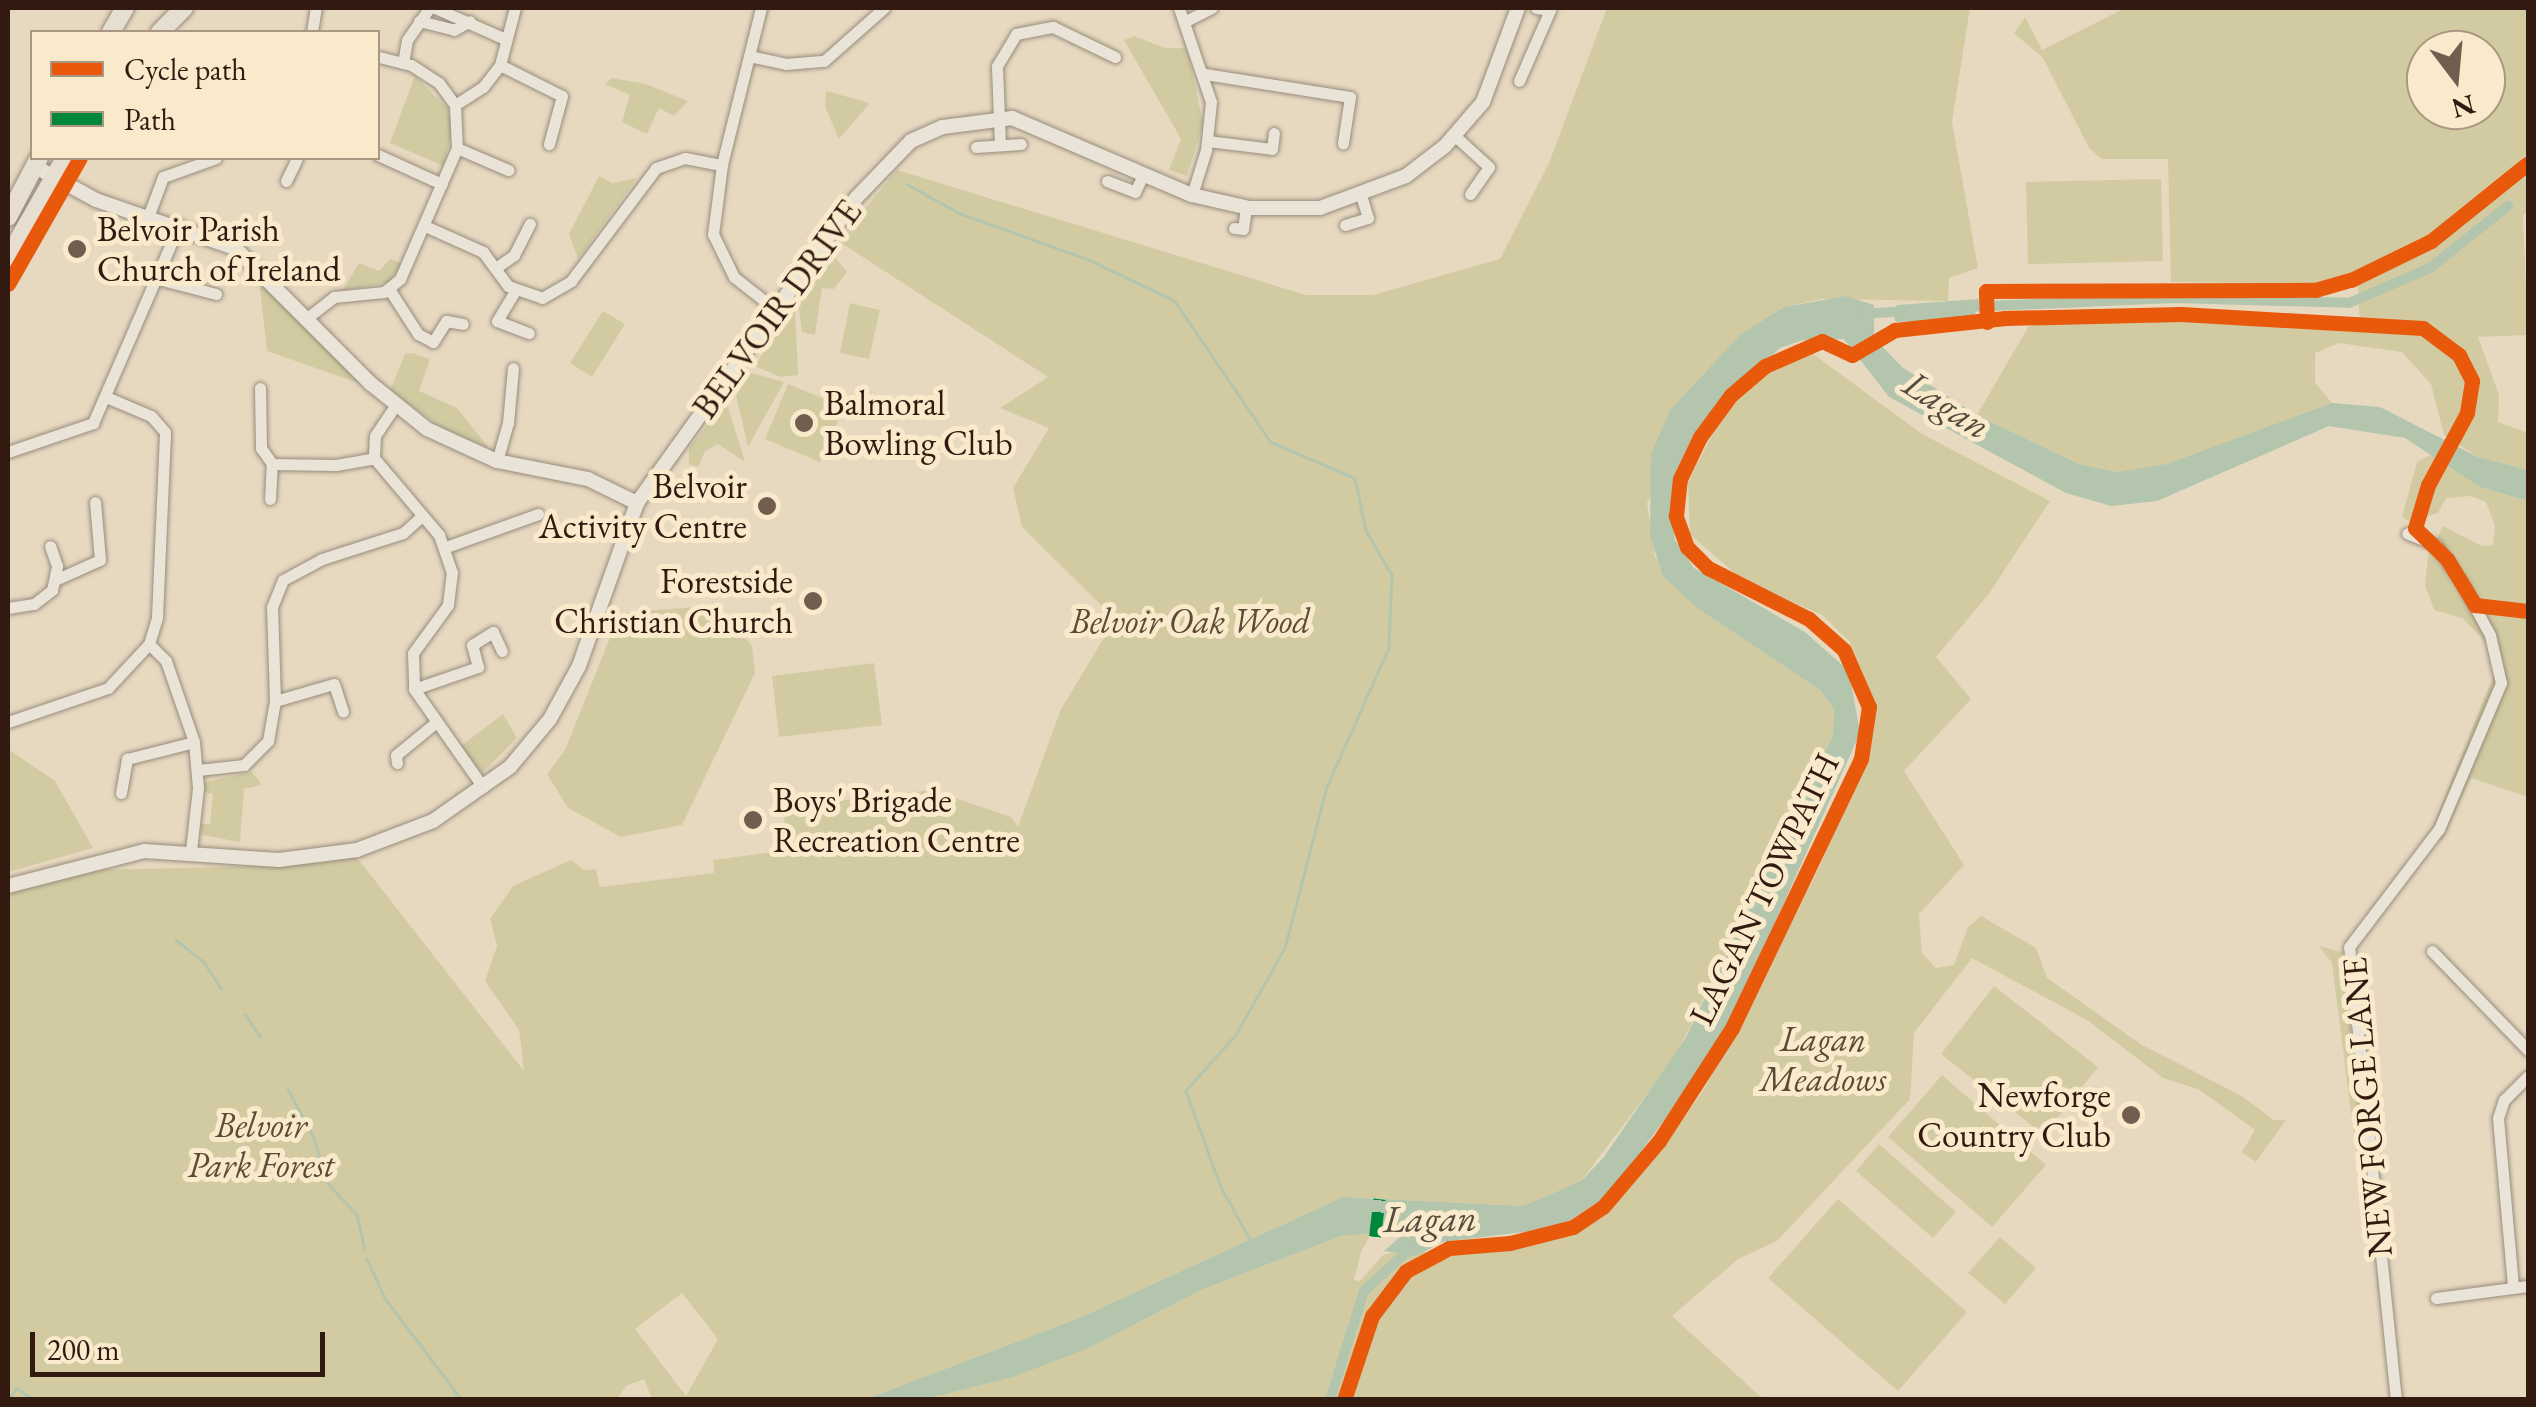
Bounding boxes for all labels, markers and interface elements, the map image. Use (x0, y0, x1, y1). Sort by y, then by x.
legend (30, 30, 380, 160)
north arrow (2406, 30, 2506, 130)
text: Cycle path (124, 50, 247, 89)
text: N (2448, 86, 2480, 127)
text: Path (124, 100, 176, 139)
street label: BELVOIR DRIVE (684, 191, 870, 427)
place label: Belvoir Parish Church of Ireland (97, 208, 341, 290)
marker: Belvoir Parish Church of Ireland (66, 238, 88, 260)
water label: Lagan (1895, 360, 1999, 448)
place label: Balmoral Bowling Club (824, 382, 1013, 464)
marker: Balmoral Bowling Club (793, 412, 815, 434)
place label: Belvoir Activity Centre (538, 465, 747, 547)
marker: Belvoir Activity Centre (756, 495, 778, 517)
place label: Forestside Christian Church (554, 560, 793, 642)
marker: Forestside Christian Church (802, 590, 824, 612)
park label: Belvoir Oak Wood (1070, 600, 1310, 642)
street label: LAGAN TOWPATH (1680, 746, 1848, 1032)
place label: Boys' Brigade Recreation Centre (773, 779, 1020, 861)
marker: Boys' Brigade Recreation Centre (742, 809, 764, 831)
street label: NEW FORGE LANE (2333, 956, 2401, 1258)
park label: Lagan Meadows (1760, 1018, 1886, 1100)
place label: Newforge Country Club (1917, 1074, 2111, 1156)
park label: Belvoir Park Forest (187, 1104, 335, 1186)
marker: Newforge Country Club (2120, 1104, 2142, 1126)
water label: Lagan (1383, 1194, 1477, 1242)
scale bar (35, 1312, 330, 1374)
text: 200 m (47, 1330, 120, 1369)

